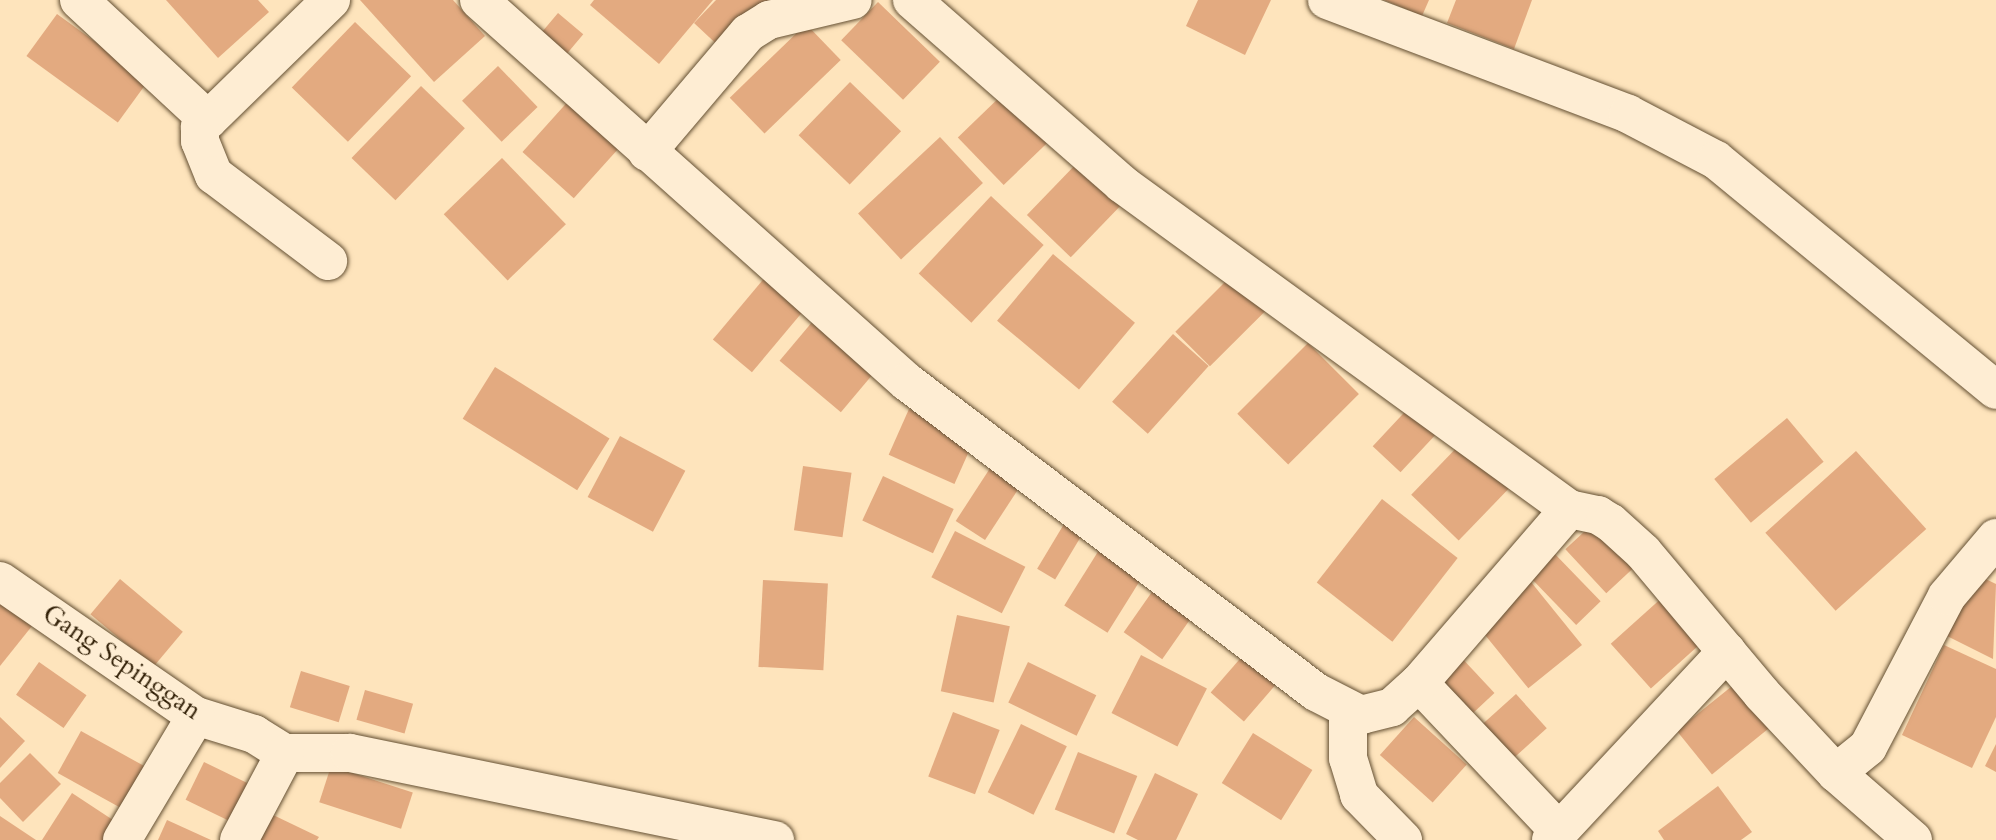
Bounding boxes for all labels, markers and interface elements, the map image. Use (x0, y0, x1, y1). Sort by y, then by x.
street label: Gang Sepinggan (37, 598, 207, 726)

